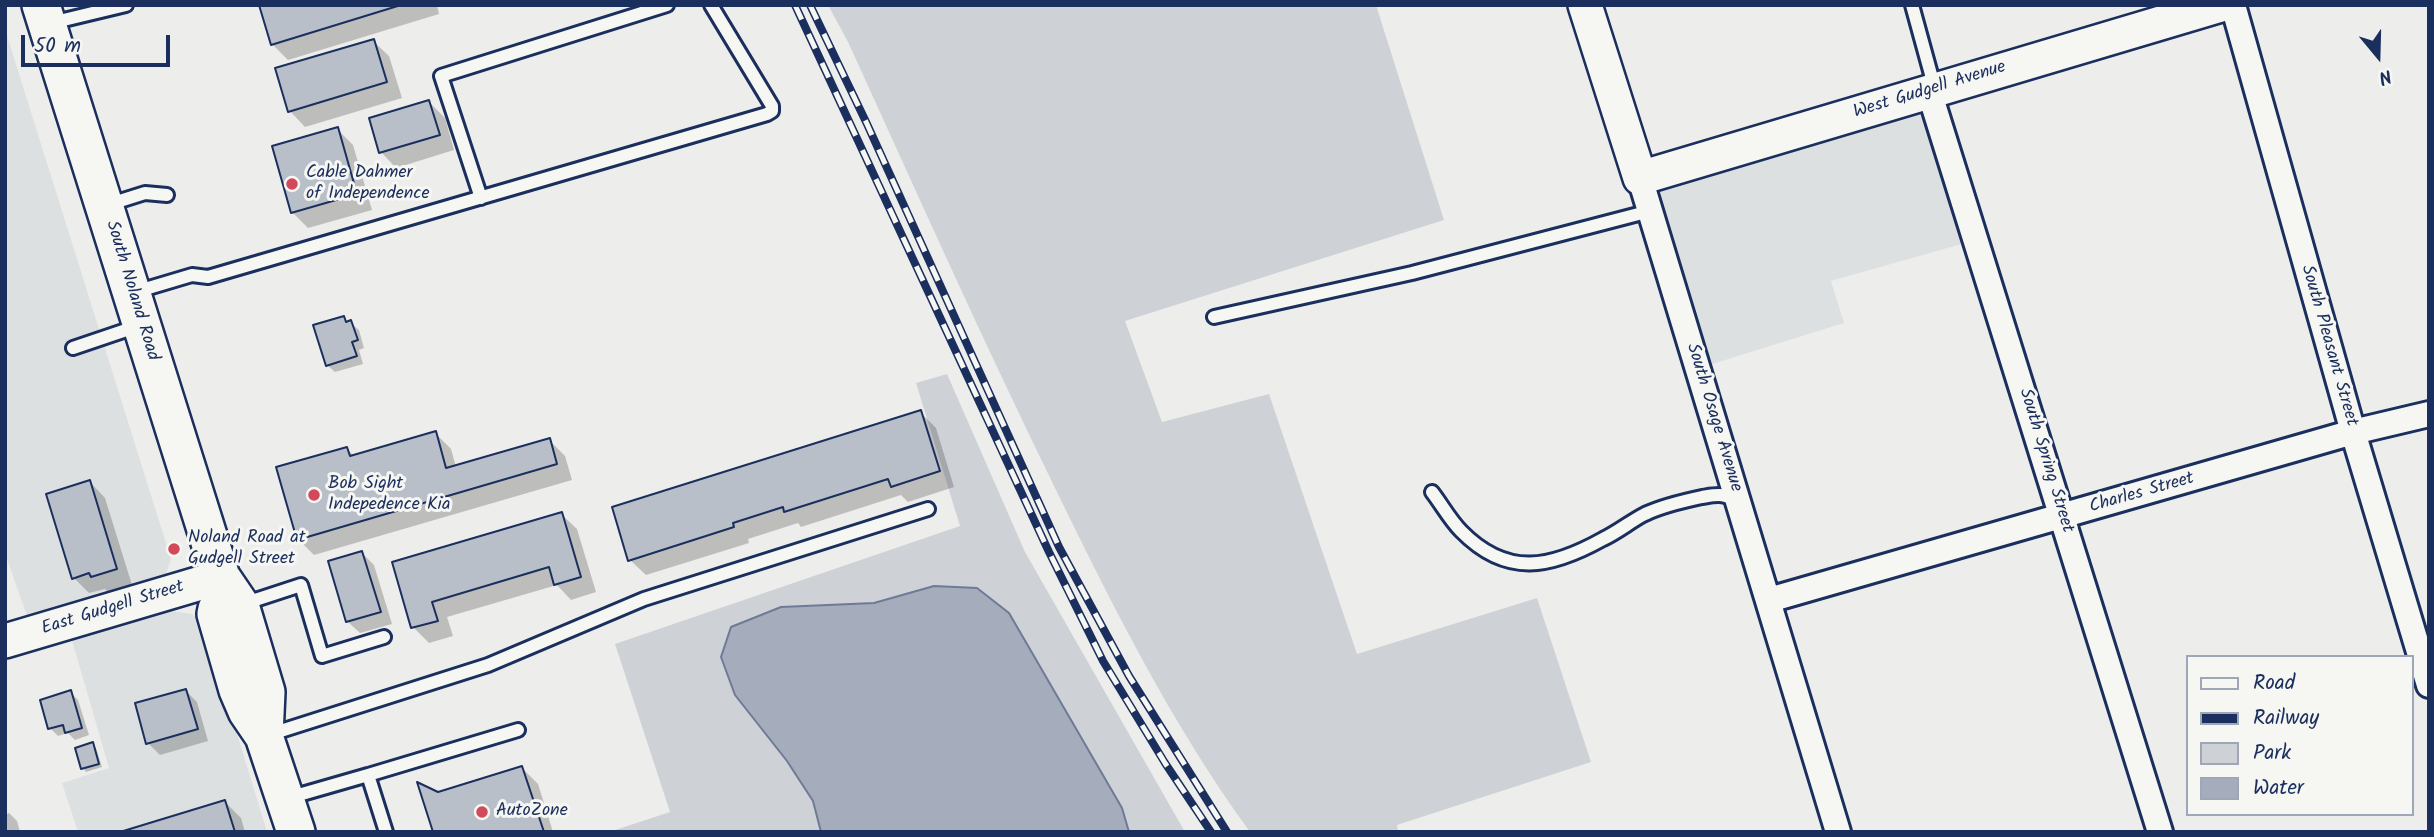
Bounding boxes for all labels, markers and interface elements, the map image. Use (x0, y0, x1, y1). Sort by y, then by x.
scale bar (24, 21, 173, 65)
north arrow (2343, 21, 2413, 91)
text: 50 m (34, 30, 81, 63)
street label: West Gudgell Avenue (1851, 58, 2009, 124)
text: N (2374, 60, 2395, 92)
place label: Cable Dahmer of Independence (306, 163, 429, 206)
marker: Cable Dahmer of Independence (284, 176, 300, 192)
street label: South Noland Road (99, 218, 163, 364)
street label: South Pleasant Street (2295, 263, 2361, 429)
street label: South Osage Avenue (1680, 341, 1746, 495)
street label: South Spring Street (2013, 386, 2077, 536)
street label: Charles Street (2087, 469, 2197, 519)
place label: Bob Sight Indepedence Kia (328, 474, 450, 516)
marker: Bob Sight Indepedence Kia (306, 487, 322, 503)
place label: Noland Road at Gudgell Street (188, 528, 306, 570)
marker: Noland Road at Gudgell Street (166, 541, 182, 557)
street label: East Gudgell Street (39, 577, 187, 641)
legend (2186, 655, 2413, 816)
text: Road (2253, 667, 2295, 700)
text: Railway (2253, 702, 2319, 735)
text: Park (2253, 737, 2291, 770)
text: Water (2253, 772, 2304, 805)
place label: AutoZone (496, 801, 568, 823)
marker: AutoZone (474, 804, 490, 820)

